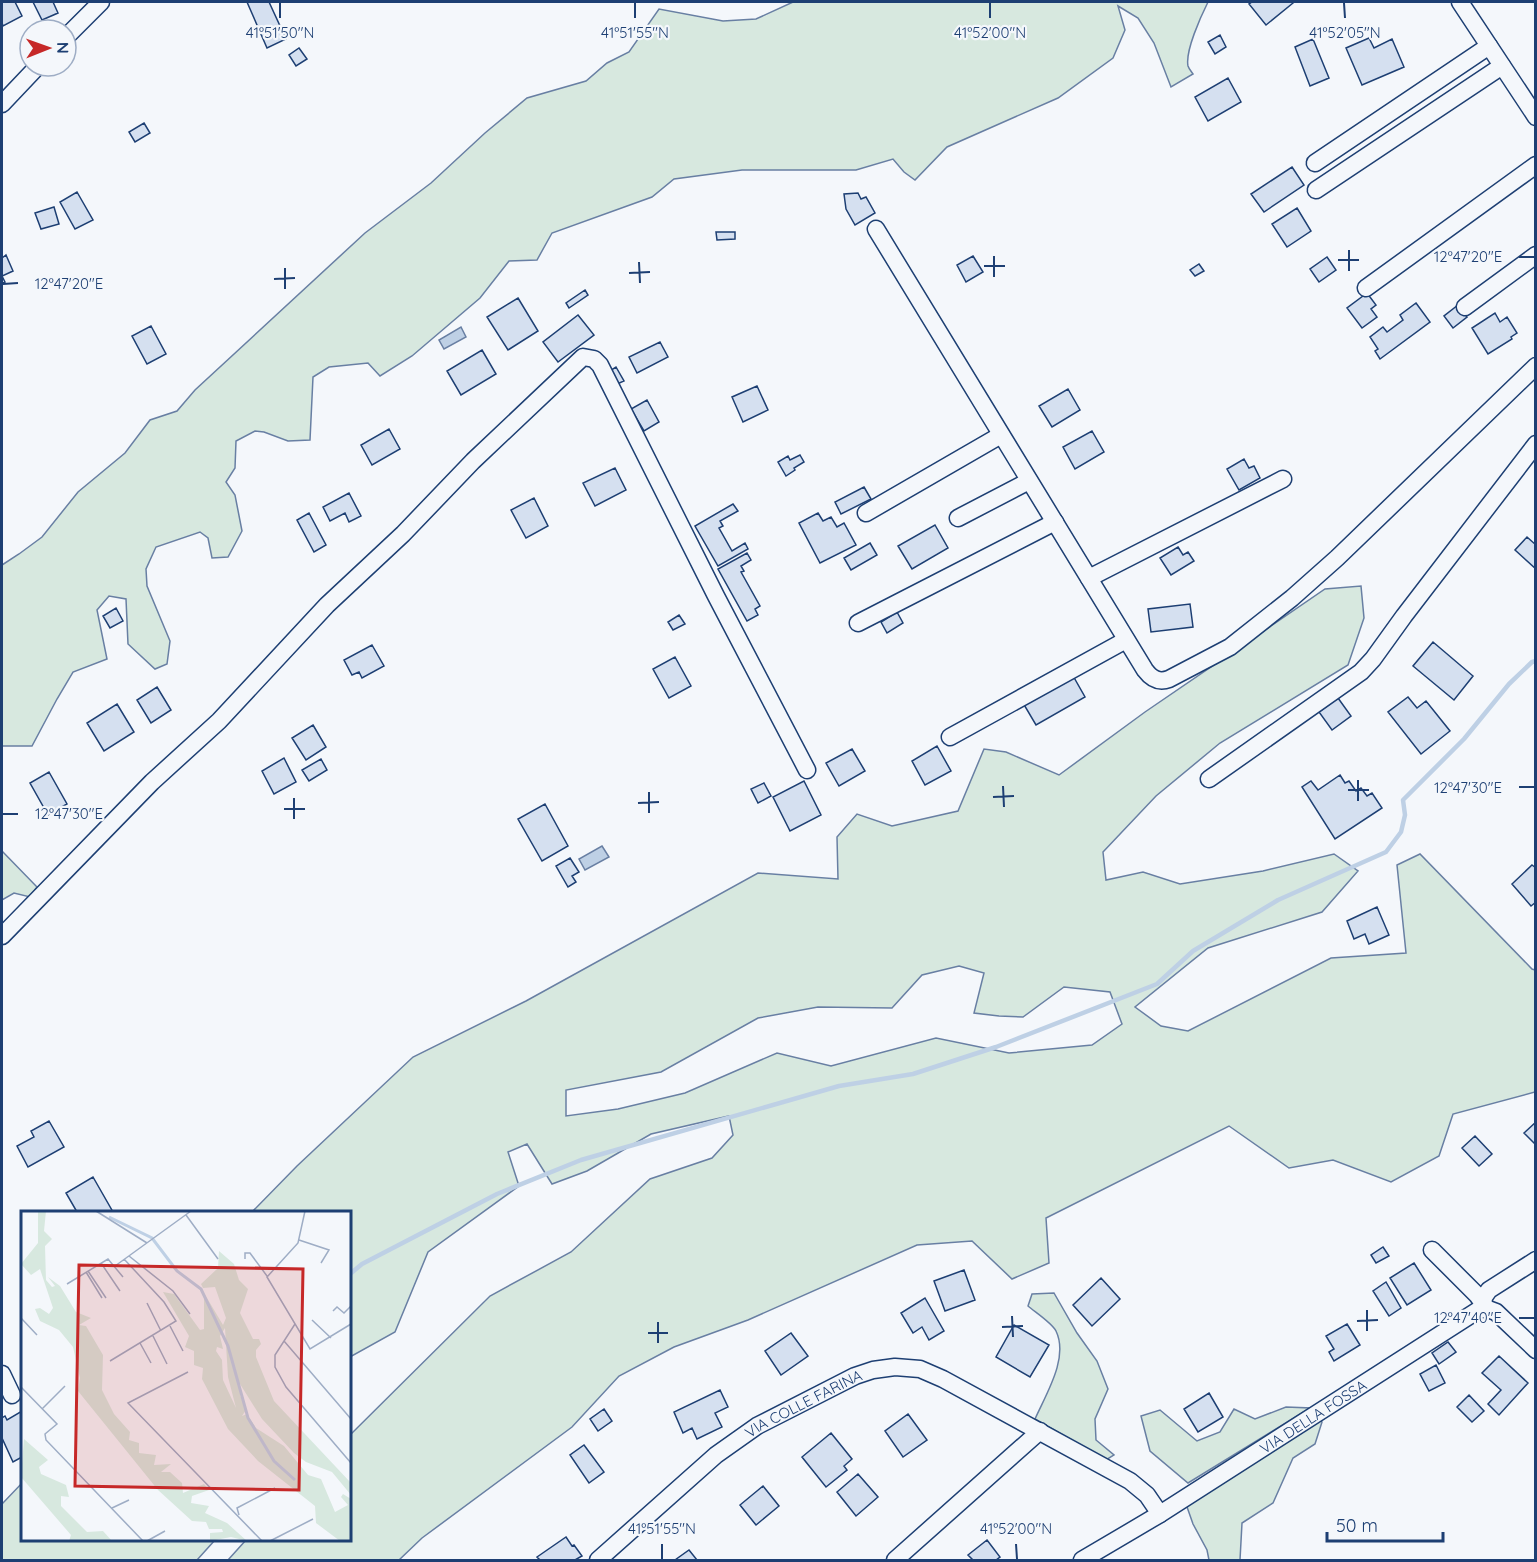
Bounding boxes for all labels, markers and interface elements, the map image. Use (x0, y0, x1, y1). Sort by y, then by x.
north arrow (18, 18, 78, 78)
text: 41°51'50"N (246, 23, 314, 42)
text: 41°51'55"N (601, 23, 669, 42)
text: 41°52'00"N (954, 23, 1026, 42)
text: 41°52'05"N (1309, 23, 1381, 42)
text: N (53, 42, 73, 54)
text: 12°47'20"E (1434, 247, 1502, 266)
text: 12°47'20"E (35, 274, 103, 293)
text: 12°47'30"E (1434, 778, 1502, 797)
text: 12°47'30"E (35, 804, 103, 823)
inset map (21, 1211, 351, 1541)
text: 12°47'40"E (1434, 1308, 1502, 1327)
street label: VIA COLLE FARINA (741, 1365, 865, 1441)
street label: VIA DELLA FOSSA (1256, 1375, 1370, 1457)
scale bar (1327, 1505, 1442, 1543)
text: 50 m (1336, 1514, 1378, 1537)
text: 41°51'55"N (628, 1519, 696, 1538)
text: 41°52'00"N (980, 1519, 1052, 1538)

